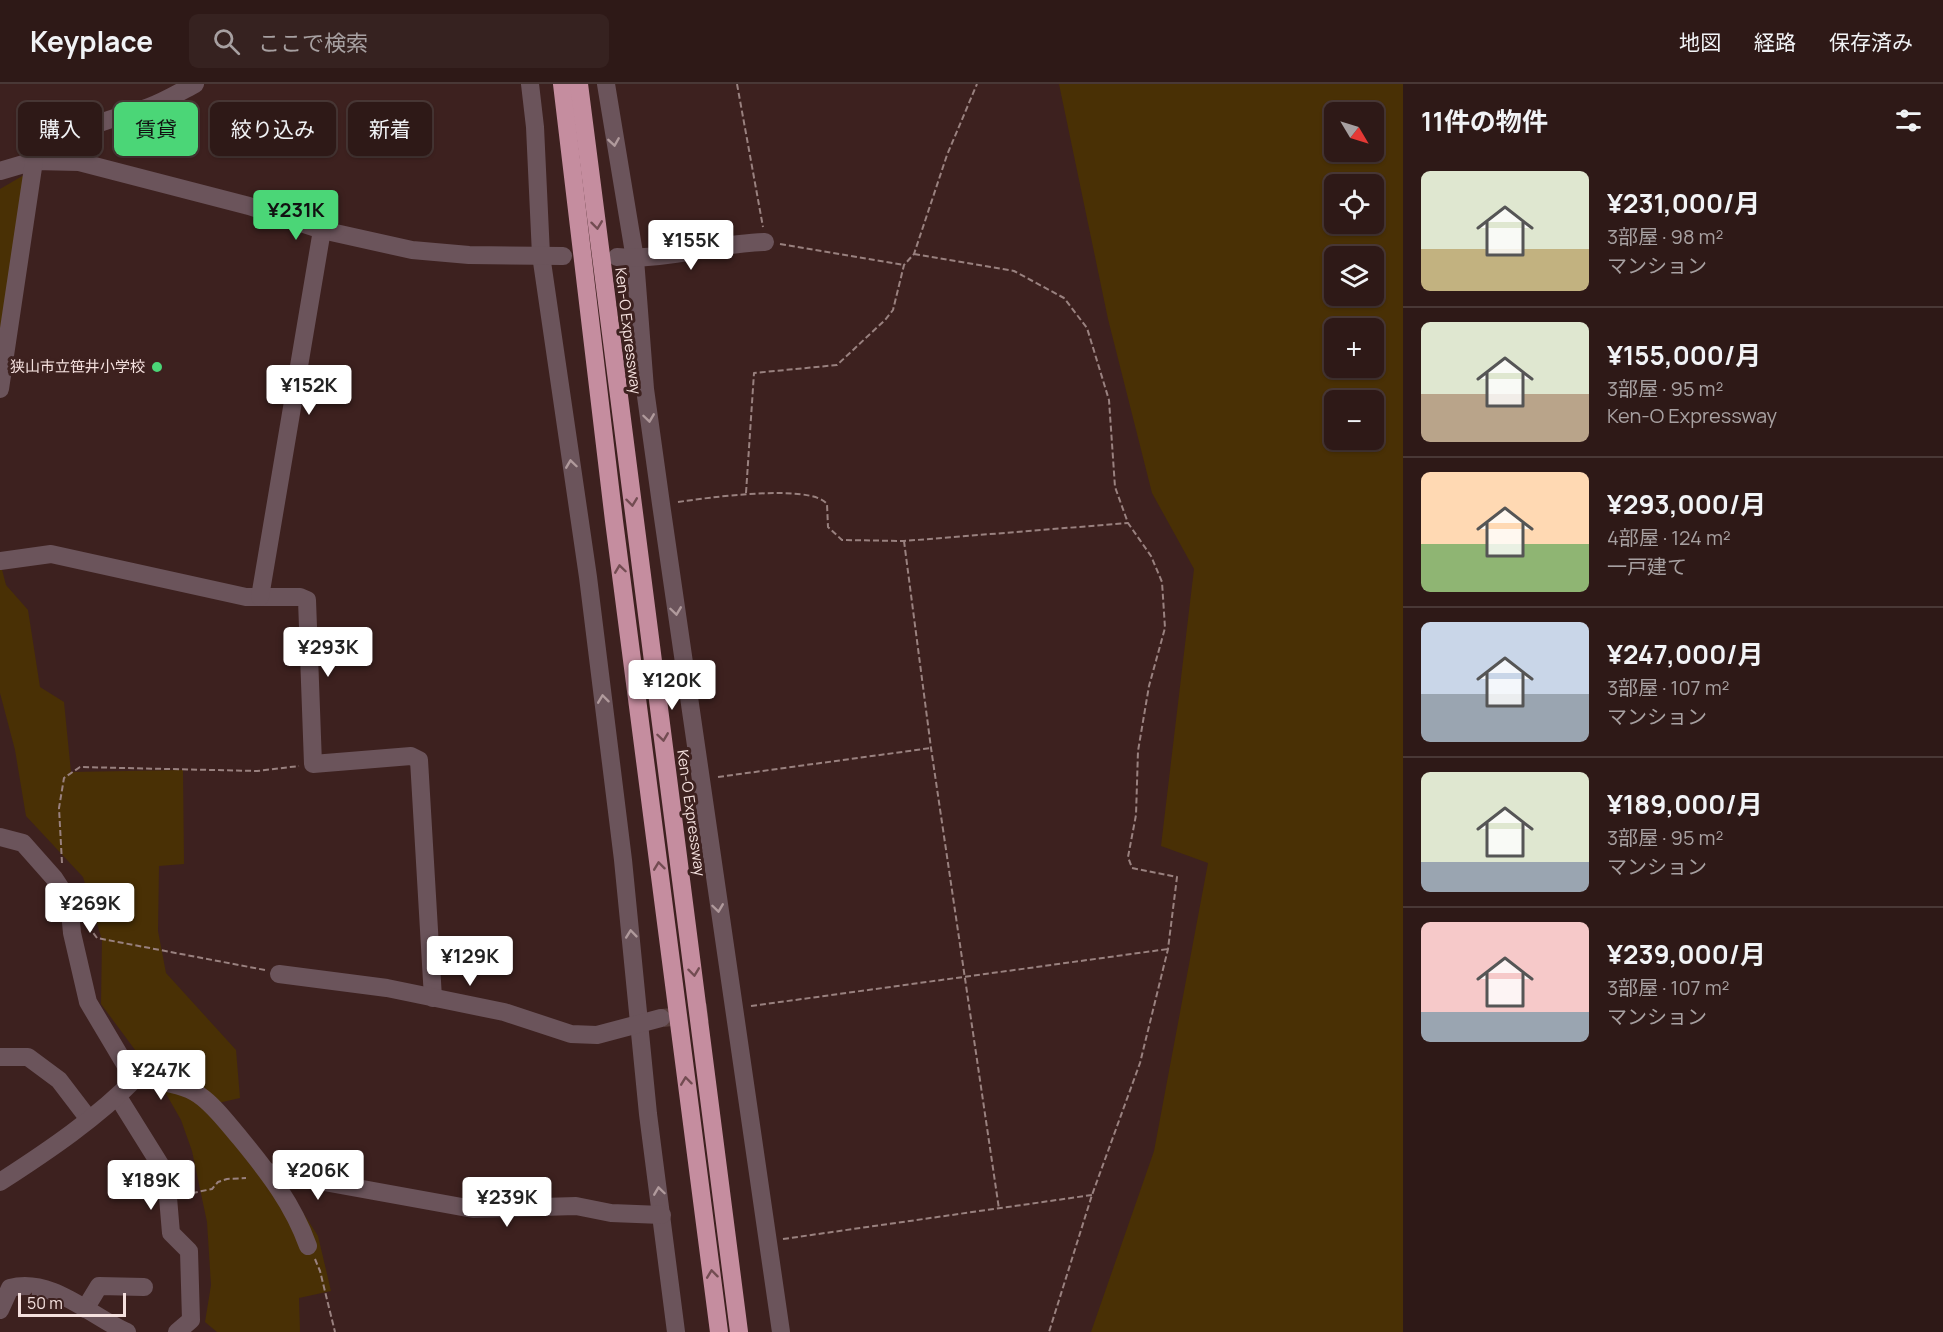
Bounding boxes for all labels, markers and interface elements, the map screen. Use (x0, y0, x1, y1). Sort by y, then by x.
search box (189, 14, 609, 68)
text: Keyplace (30, 22, 153, 60)
icon: search (210, 25, 243, 58)
text: ここで検索 (258, 28, 368, 58)
text: 地図 (1679, 28, 1721, 56)
text: 経路 (1754, 28, 1796, 56)
text: 保存済み (1829, 28, 1913, 56)
chip: 購入 (18, 102, 102, 156)
chip: 賃貸 (114, 102, 198, 156)
chip: 絞り込み (210, 102, 336, 156)
chip: 新着 (348, 102, 432, 156)
north arrow (1324, 102, 1384, 162)
map controls (1324, 102, 1384, 450)
text: 11件の物件 (1421, 103, 1548, 139)
icon: filters (1892, 104, 1925, 137)
one-way arrow (607, 137, 619, 147)
button: locate (1324, 174, 1384, 234)
text: ¥231,000/月 (1607, 185, 1760, 221)
pin: ¥231K (254, 190, 338, 241)
icon: home (1469, 195, 1541, 267)
text: ¥231K (267, 196, 325, 223)
pin: ¥155K (649, 220, 733, 271)
one-way arrow (590, 221, 603, 230)
text: 3部屋 · 98 m² (1607, 223, 1724, 250)
text: ¥155K (662, 226, 720, 253)
button: layers (1324, 246, 1384, 306)
text: マンション (1607, 252, 1707, 279)
street label: Ken-O Expressway (610, 266, 647, 396)
button: + (1324, 318, 1384, 378)
text: ¥155,000/月 (1607, 337, 1761, 373)
icon: home (1469, 346, 1541, 418)
place label: 狭山市立笹井小学校 (10, 356, 145, 377)
marker: 狭山市立笹井小学校 (150, 360, 164, 374)
pin: ¥152K (267, 365, 351, 416)
text: ¥152K (280, 371, 338, 398)
text: 3部屋 · 95 m² (1607, 375, 1724, 402)
button: − (1324, 390, 1384, 450)
text: Ken-O Expressway (1607, 402, 1777, 429)
one-way arrow (642, 414, 655, 423)
one-way arrow (566, 459, 578, 468)
text: ¥293,000/月 (1607, 486, 1766, 522)
icon: home (1469, 496, 1541, 568)
one-way arrow (625, 498, 638, 507)
text: 4部屋 · 124 m² (1607, 524, 1731, 551)
text: 一戸建て (1607, 553, 1687, 580)
one-way arrow (614, 564, 627, 573)
one-way arrow (669, 606, 682, 616)
pin: ¥293K (286, 627, 370, 678)
text: ¥293K (297, 633, 359, 660)
text: ¥247,000/月 (1607, 636, 1764, 672)
icon: home (1469, 646, 1541, 718)
pin: ¥120K (630, 660, 714, 711)
text: ¥120K (643, 666, 702, 693)
text: 3部屋 · 107 m² (1607, 674, 1730, 701)
one-way arrow (597, 694, 610, 703)
text: マンション (1607, 703, 1707, 730)
one-way arrow (657, 732, 669, 742)
street label: Ken-O Expressway (672, 748, 711, 878)
text: ¥189,000/月 (1607, 786, 1763, 822)
icon: home (1469, 796, 1541, 868)
text: 3部屋 · 95 m² (1607, 824, 1724, 851)
text: マンション (1607, 853, 1707, 880)
one-way arrow (653, 862, 666, 871)
pin: ¥269K (48, 883, 132, 934)
text: ¥269K (59, 889, 121, 916)
one-way arrow (712, 904, 724, 913)
one-way arrow (625, 930, 638, 939)
pin: ¥129K (428, 936, 512, 987)
text: ¥239,000/月 (1607, 936, 1766, 972)
text: ¥129K (441, 942, 499, 969)
icon: home (1469, 946, 1541, 1018)
one-way arrow (687, 967, 700, 977)
text: 3部屋 · 107 m² (1607, 974, 1730, 1001)
text: マンション (1607, 1003, 1707, 1030)
pin: ¥247K (119, 1050, 203, 1101)
text: ¥247K (131, 1056, 191, 1083)
one-way arrow (681, 1076, 693, 1085)
pin: ¥206K (276, 1150, 360, 1201)
text: ¥206K (287, 1156, 349, 1183)
pin: ¥189K (109, 1160, 193, 1211)
text: ¥189K (122, 1166, 180, 1193)
pin: ¥239K (465, 1177, 549, 1228)
text: ¥239K (476, 1183, 538, 1210)
one-way arrow (653, 1186, 665, 1195)
one-way arrow (706, 1269, 718, 1279)
scale bar (18, 1290, 126, 1318)
text: 50 m (27, 1292, 63, 1314)

